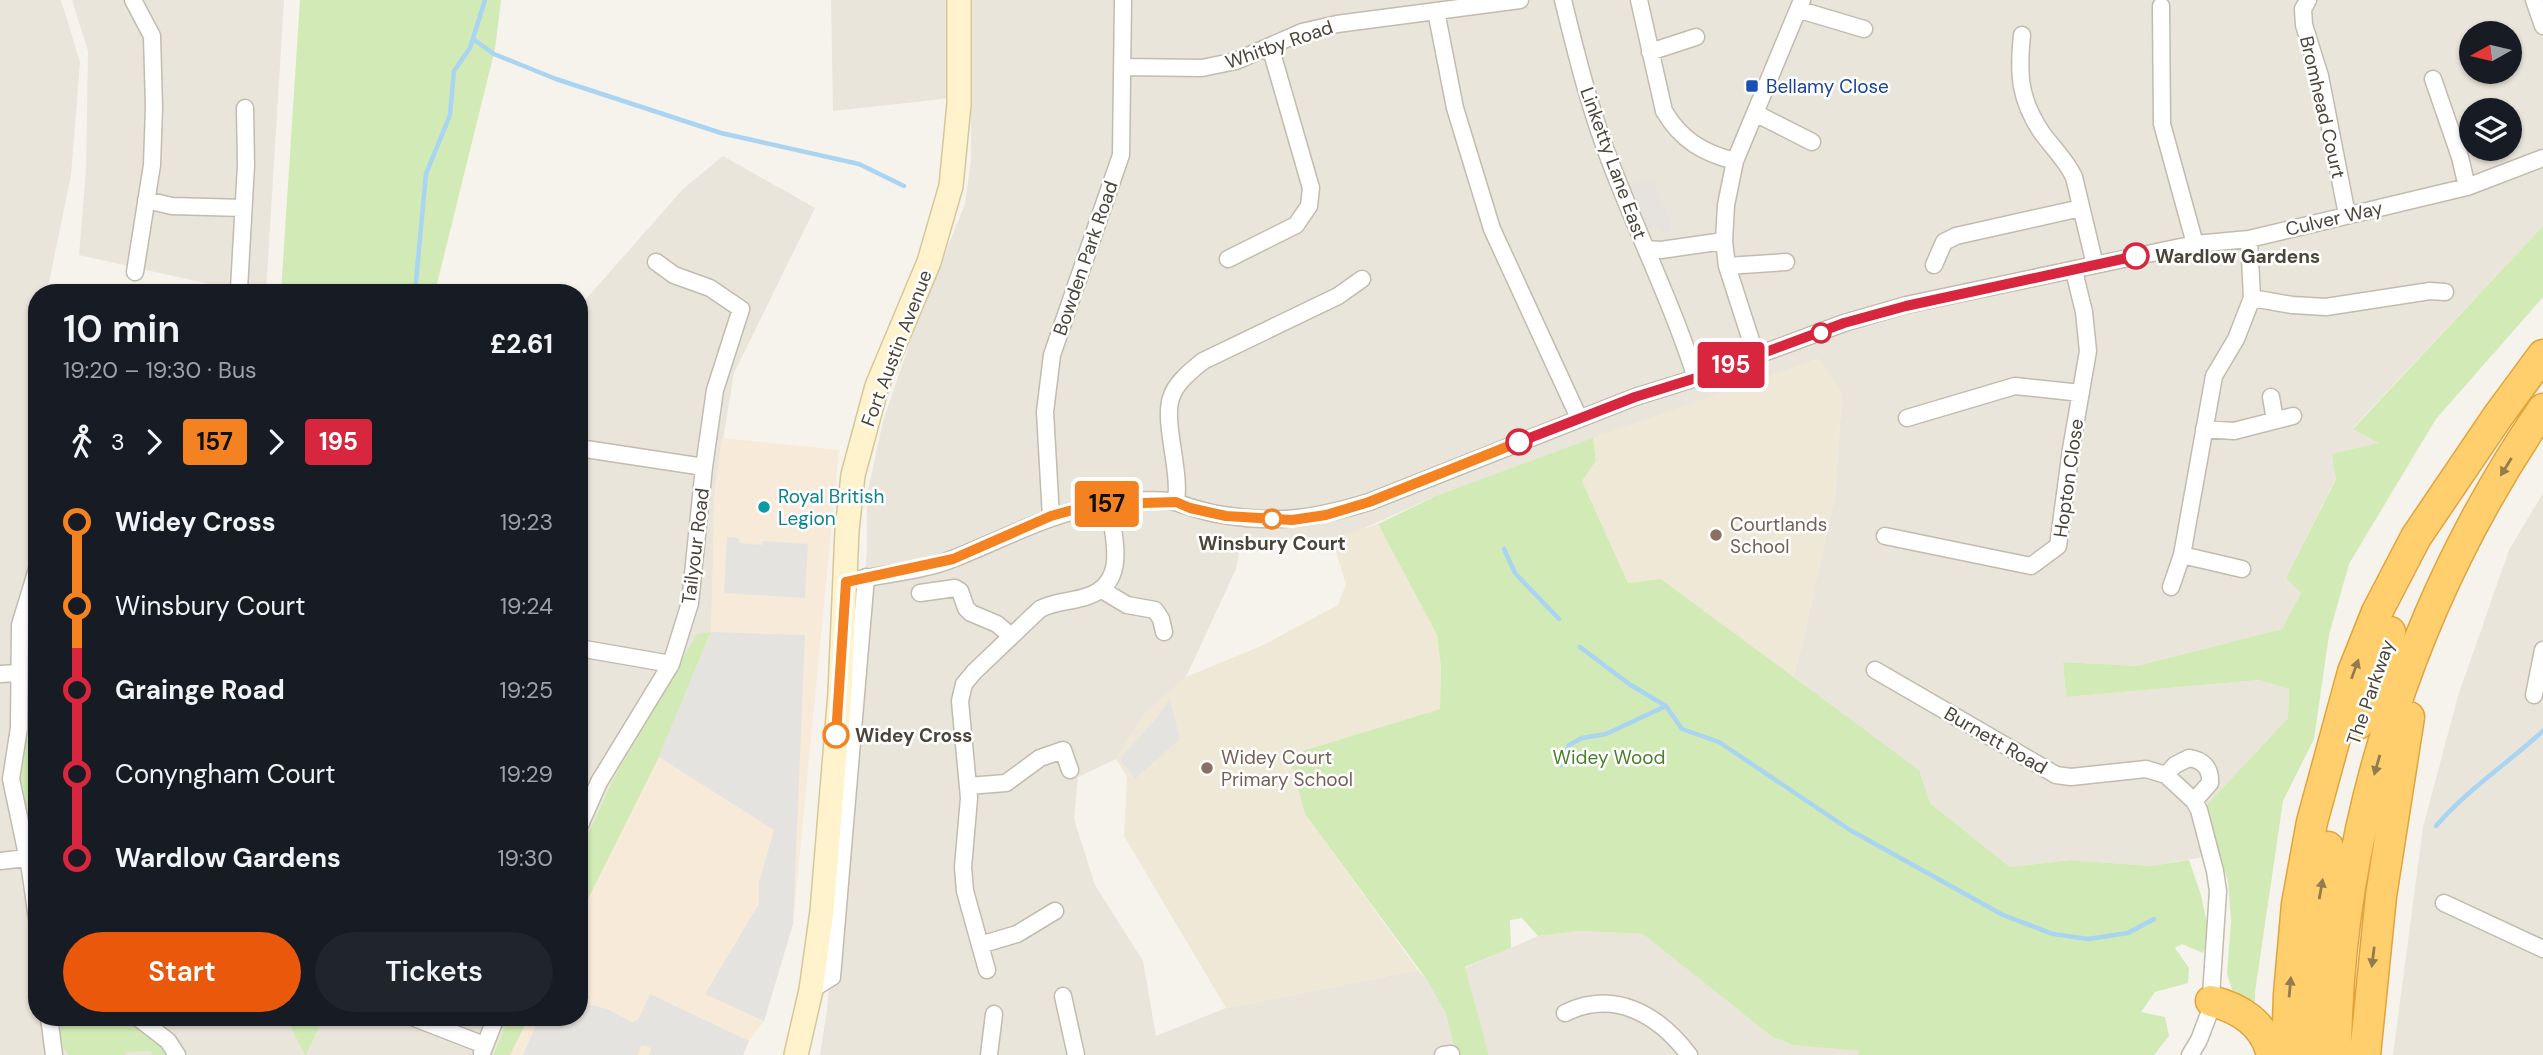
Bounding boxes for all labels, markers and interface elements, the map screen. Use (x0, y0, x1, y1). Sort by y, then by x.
street label: Whitby Road (1222, 14, 1336, 75)
north arrow (2459, 21, 2522, 84)
map controls (2459, 21, 2522, 161)
street label: Bromhead Court (2294, 33, 2351, 181)
place label: Bellamy Close (1766, 74, 1889, 99)
marker: Bellamy Close (1744, 78, 1760, 94)
street label: Linketty Lane East (1574, 84, 1653, 243)
button: layers (2459, 98, 2522, 161)
street label: Bowden Park Road (1047, 178, 1124, 339)
street label: Culver Way (2283, 195, 2386, 242)
marker: Wardlow Gardens (2123, 243, 2149, 269)
place label: Wardlow Gardens (2155, 244, 2320, 269)
street label: Fort Austin Avenue (855, 266, 938, 430)
text: 10 min (63, 304, 180, 354)
unlabelled marker (1811, 323, 1831, 343)
text: £2.61 (490, 327, 553, 361)
line badge: 195 (1691, 342, 1771, 388)
text: 195 (1712, 349, 1750, 380)
text: 19:20 – 19:30 · Bus (63, 355, 257, 385)
street label: Hopton Close (2048, 417, 2089, 539)
icon: walk (63, 423, 101, 461)
icon: forward (135, 423, 173, 461)
icon: forward (257, 423, 295, 461)
text: 157 (197, 426, 233, 457)
text: 195 (319, 426, 358, 457)
text: 3 (111, 427, 125, 457)
unlabelled marker (1506, 429, 1532, 455)
one-way arrow (2499, 457, 2512, 476)
line badge: 157 (1067, 481, 1147, 527)
place label: Royal British Legion (778, 484, 884, 531)
street label: Tailyour Road (676, 487, 715, 605)
text: 157 (1089, 488, 1125, 519)
marker: Royal British Legion (756, 499, 772, 515)
text: Widey Cross (115, 505, 276, 539)
text: 19:23 (500, 507, 553, 537)
marker: Winsbury Court (1262, 509, 1282, 529)
place label: Courtlands School (1730, 512, 1827, 559)
marker: Courtlands School (1708, 527, 1724, 543)
place label: Winsbury Court (1198, 531, 1346, 556)
text: Winsbury Court (115, 589, 305, 623)
text: 19:24 (500, 591, 553, 621)
street label: The Parkway (2341, 636, 2400, 748)
one-way arrow (2349, 658, 2360, 679)
text: Grainge Road (115, 673, 285, 707)
text: 19:25 (499, 675, 553, 705)
street label: Burnett Road (1940, 701, 2052, 780)
marker: Widey Cross (823, 722, 849, 748)
place label: Widey Cross (855, 723, 972, 748)
place label: Widey Court Primary School (1221, 745, 1353, 792)
park label: Widey Wood (1553, 745, 1665, 770)
one-way arrow (2372, 754, 2382, 775)
text: Conyngham Court (115, 757, 335, 791)
text: 19:29 (499, 759, 553, 789)
marker: Widey Court Primary School (1199, 760, 1215, 776)
text: Wardlow Gardens (115, 841, 341, 875)
text: 19:30 (497, 843, 553, 873)
one-way arrow (2316, 878, 2327, 900)
button: Start (63, 932, 301, 1012)
button: Tickets (315, 932, 553, 1012)
one-way arrow (2368, 947, 2379, 969)
one-way arrow (2285, 976, 2296, 998)

